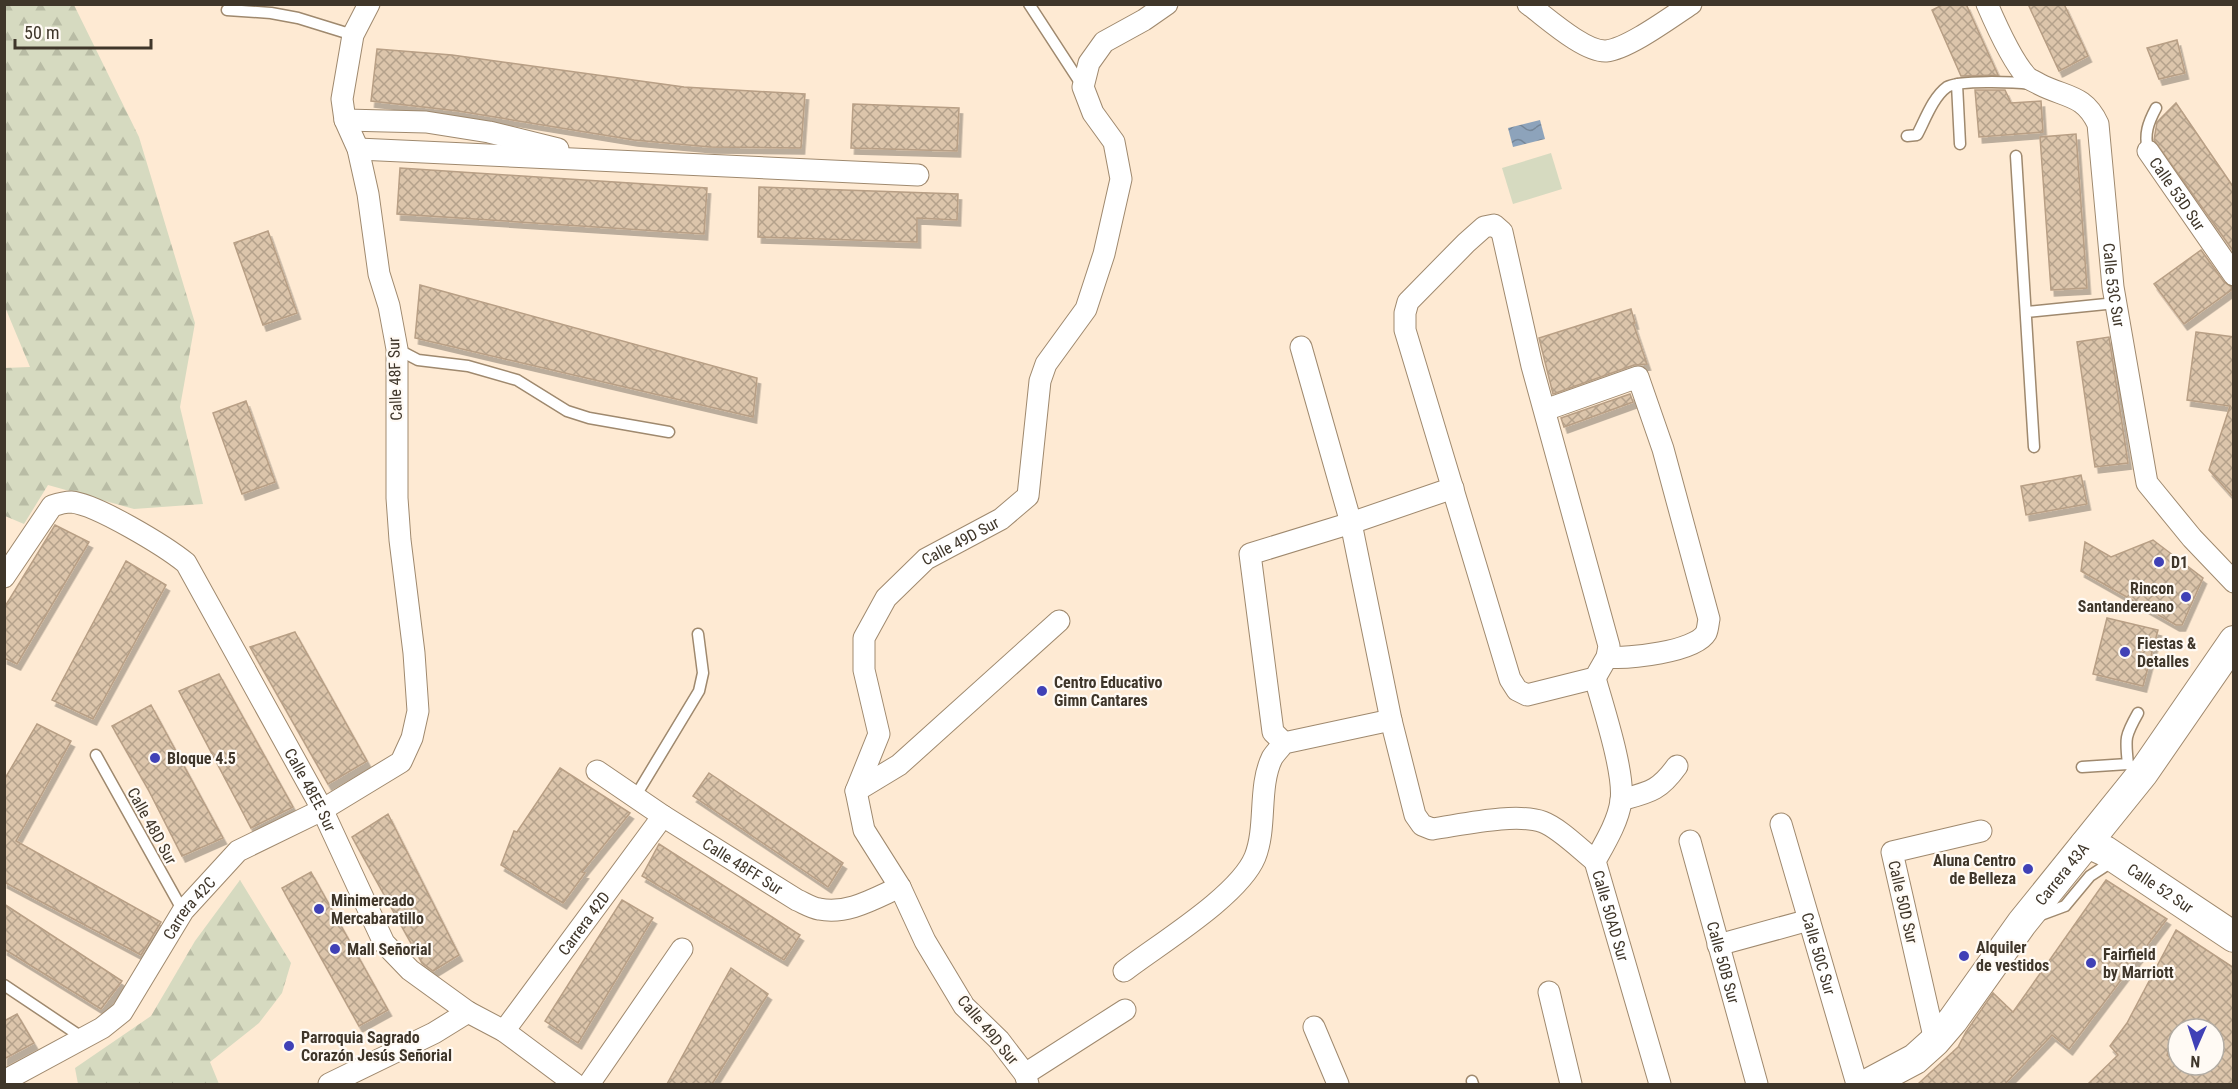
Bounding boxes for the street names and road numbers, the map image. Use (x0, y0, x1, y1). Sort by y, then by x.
street label: Calle 53D Sur (2146, 153, 2210, 234)
street label: Calle 53C Sur (2099, 242, 2129, 329)
street label: Calle 48F Sur (384, 337, 406, 421)
street label: Calle 49D Sur (918, 512, 1002, 569)
street label: Calle 48EE Sur (281, 745, 340, 834)
street label: Calle 48D Sur (123, 784, 181, 868)
street label: Calle 48FF Sur (699, 834, 786, 898)
street label: Carrera 43A (2031, 839, 2093, 909)
street label: Calle 50D Sur (1884, 859, 1922, 946)
street label: Calle 52 Sur (2124, 859, 2197, 917)
street label: Calle 50AD Sur (1589, 868, 1633, 964)
street label: Carrera 42C (159, 873, 219, 943)
street label: Carrera 42D (554, 888, 614, 959)
street label: Calle 50C Sur (1798, 910, 1840, 997)
street label: Calle 50B Sur (1703, 919, 1744, 1006)
street label: Calle 49D Sur (953, 991, 1023, 1069)

